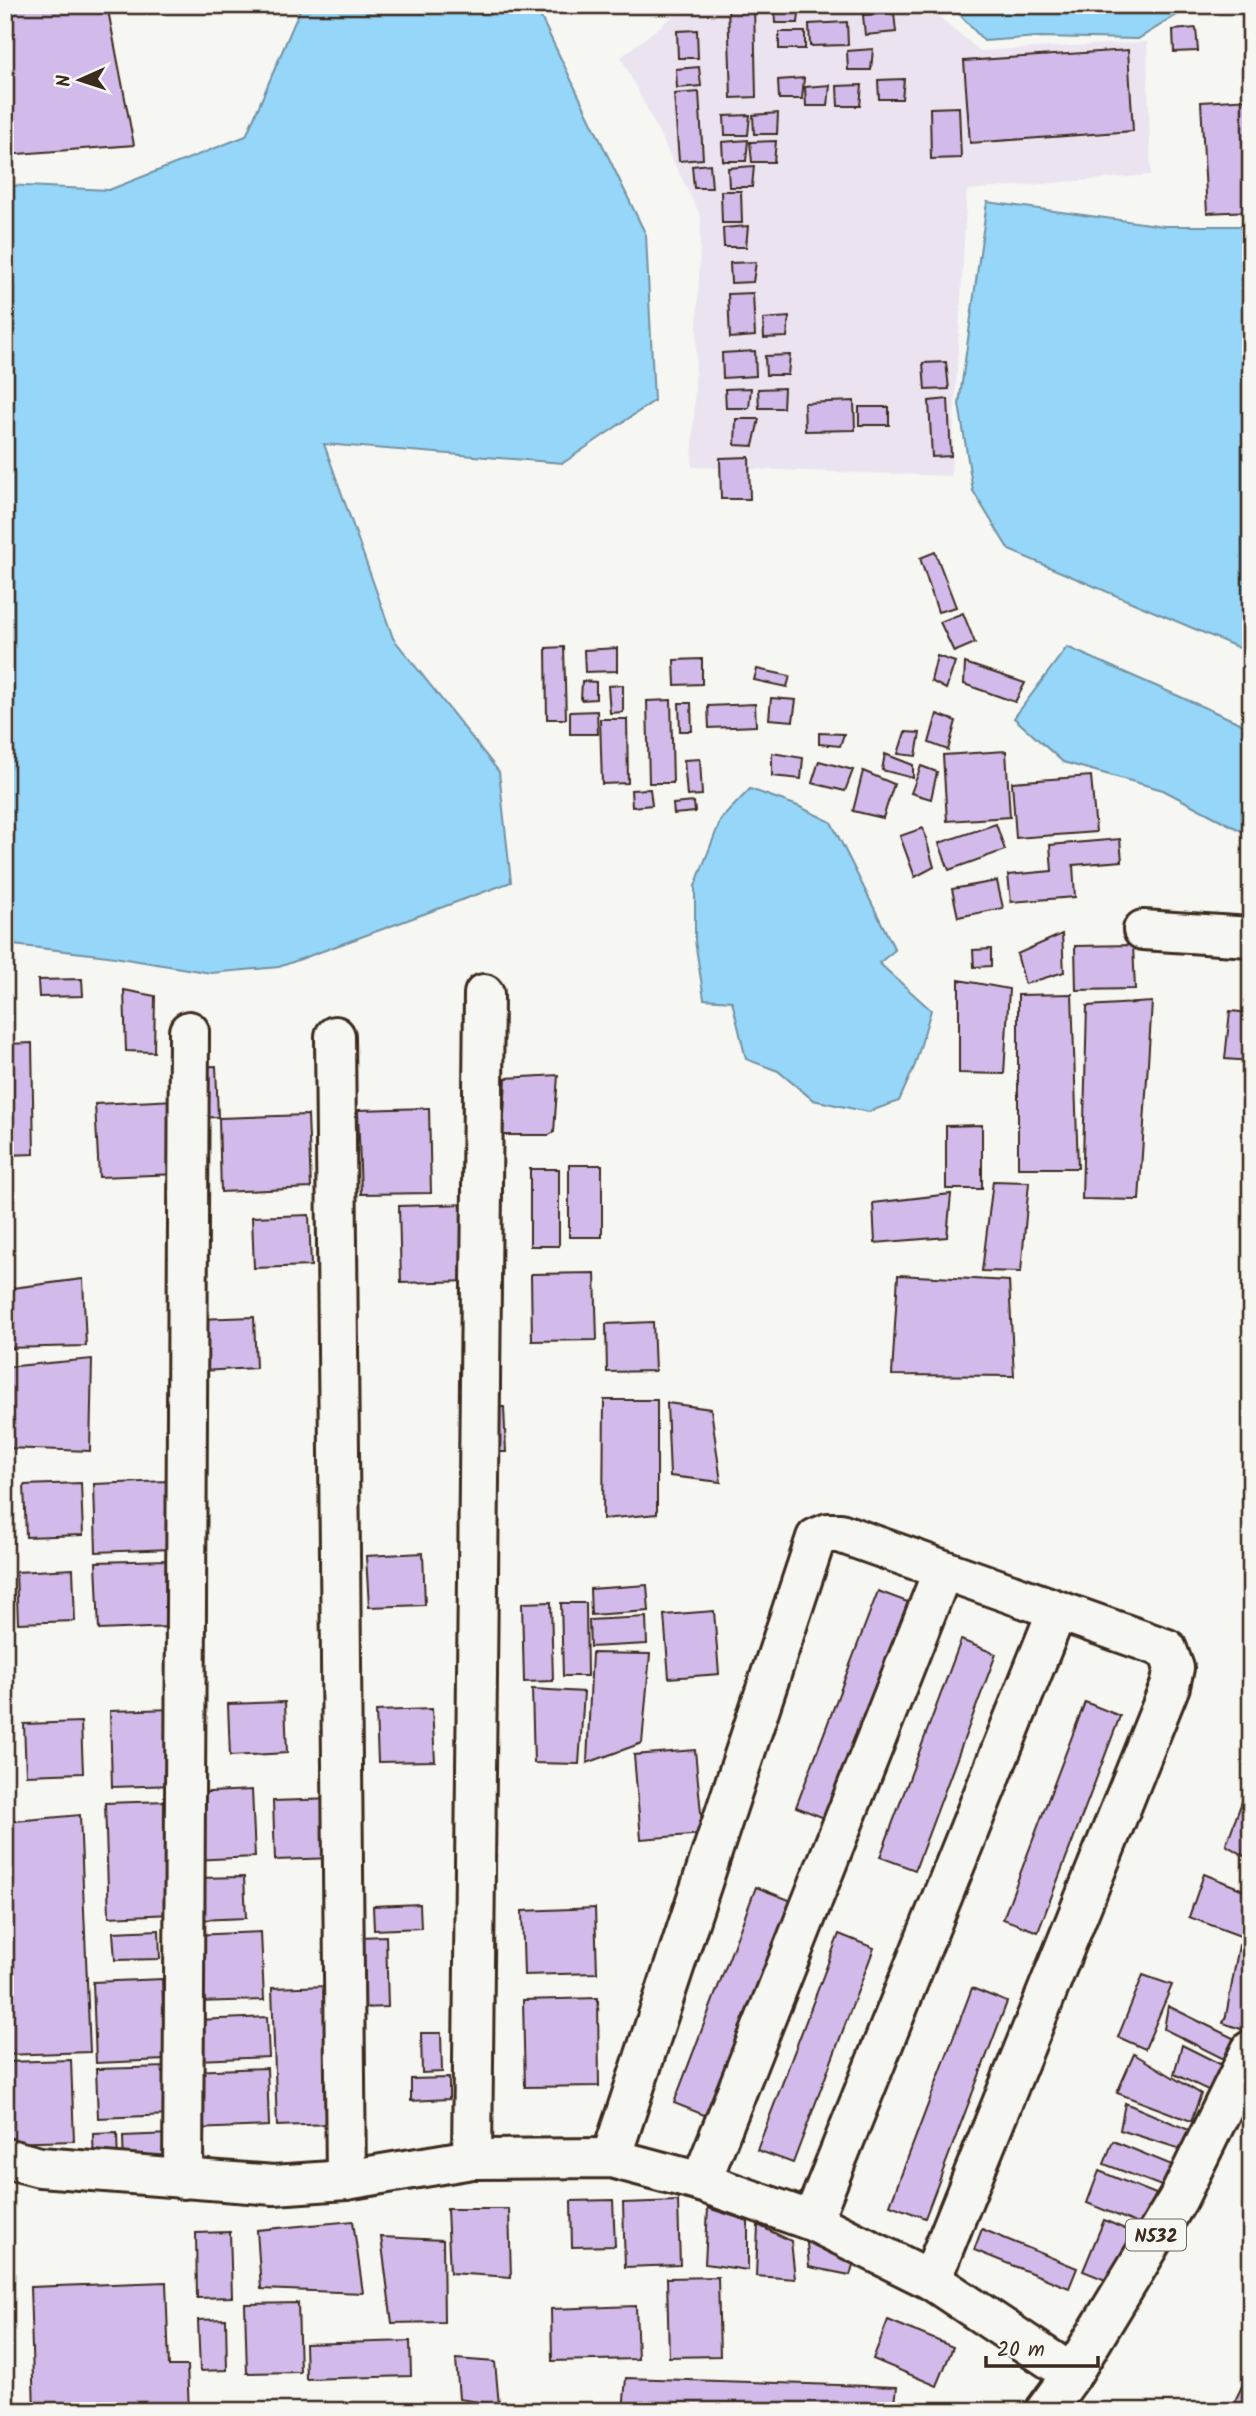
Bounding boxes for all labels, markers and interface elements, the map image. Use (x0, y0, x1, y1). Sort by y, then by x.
north arrow (46, 46, 116, 116)
text: N (50, 74, 80, 88)
road number: N532 (1126, 2220, 1186, 2250)
scale bar (986, 2325, 1098, 2369)
text: 20 m (997, 2334, 1045, 2367)

